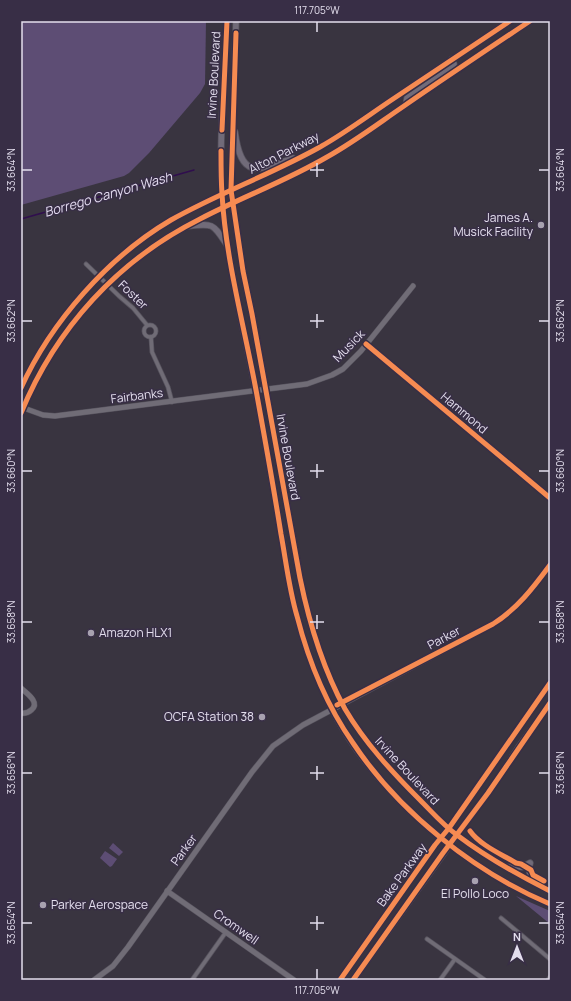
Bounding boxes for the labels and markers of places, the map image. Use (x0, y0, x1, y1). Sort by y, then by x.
place label: James A. Musick Facility (453, 209, 534, 240)
marker: James A. Musick Facility (536, 220, 546, 230)
place label: Amazon HLX1 (99, 624, 172, 641)
marker: Amazon HLX1 (86, 628, 96, 638)
place label: OCFA Station 38 (164, 708, 254, 725)
marker: OCFA Station 38 (257, 712, 267, 722)
marker: El Pollo Loco (470, 876, 480, 886)
place label: El Pollo Loco (441, 885, 509, 902)
place label: Parker Aerospace (51, 896, 148, 913)
marker: Parker Aerospace (38, 900, 48, 910)

